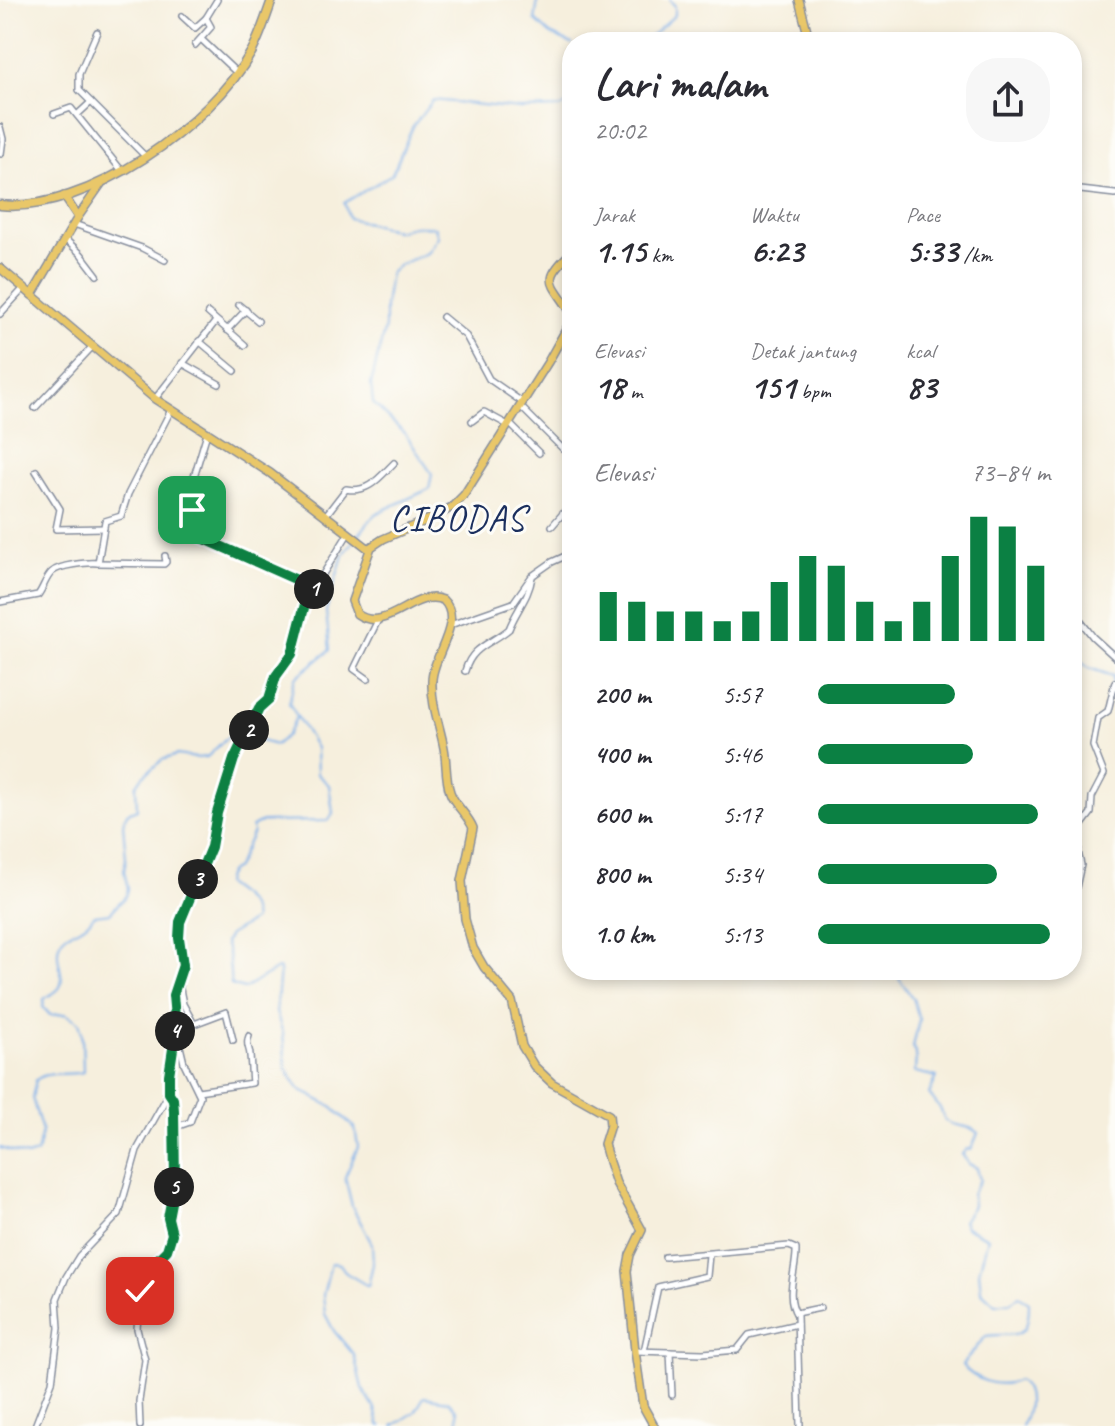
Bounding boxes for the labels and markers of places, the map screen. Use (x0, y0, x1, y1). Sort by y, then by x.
pin (158, 476, 226, 544)
pin: 1 (294, 569, 334, 609)
pin: 2 (229, 710, 269, 750)
pin: 3 (178, 859, 218, 899)
pin: 4 (155, 1011, 195, 1051)
pin: 5 (154, 1167, 194, 1207)
pin (106, 1257, 174, 1325)

